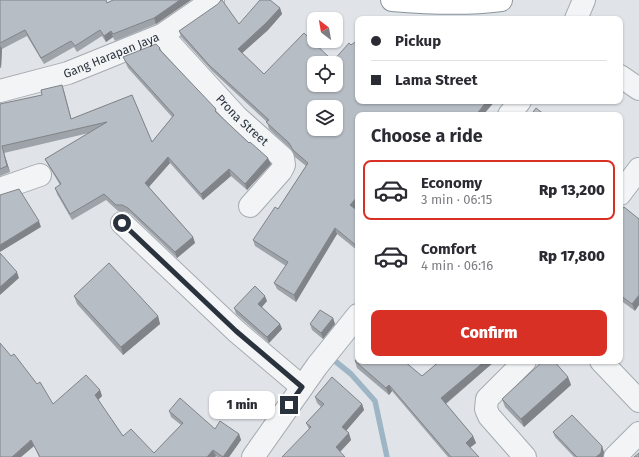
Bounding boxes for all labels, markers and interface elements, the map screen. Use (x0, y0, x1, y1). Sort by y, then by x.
north arrow (307, 12, 343, 48)
map controls (307, 12, 343, 136)
street label: Gang Harapan Jaya (62, 30, 161, 81)
text: Pickup (395, 32, 441, 50)
button: locate (307, 56, 343, 92)
text: Lama Street (395, 71, 478, 89)
street label: Prona Street (213, 92, 272, 149)
button: layers (307, 100, 343, 136)
text: Choose a ride (371, 125, 483, 147)
icon: car (373, 172, 409, 208)
text: Economy (421, 174, 482, 192)
text: Rp 13,200 (539, 181, 605, 199)
text: 3 min · 06:15 (421, 192, 492, 207)
route start (113, 214, 131, 232)
icon: car (373, 238, 409, 274)
text: Comfort (421, 240, 477, 258)
text: Rp 17,800 (539, 247, 605, 265)
text: 4 min · 06:16 (421, 258, 493, 273)
button: Confirm (371, 310, 607, 356)
callout: 1 min (209, 391, 275, 419)
route end (280, 396, 298, 414)
text: 1 min (226, 397, 258, 412)

